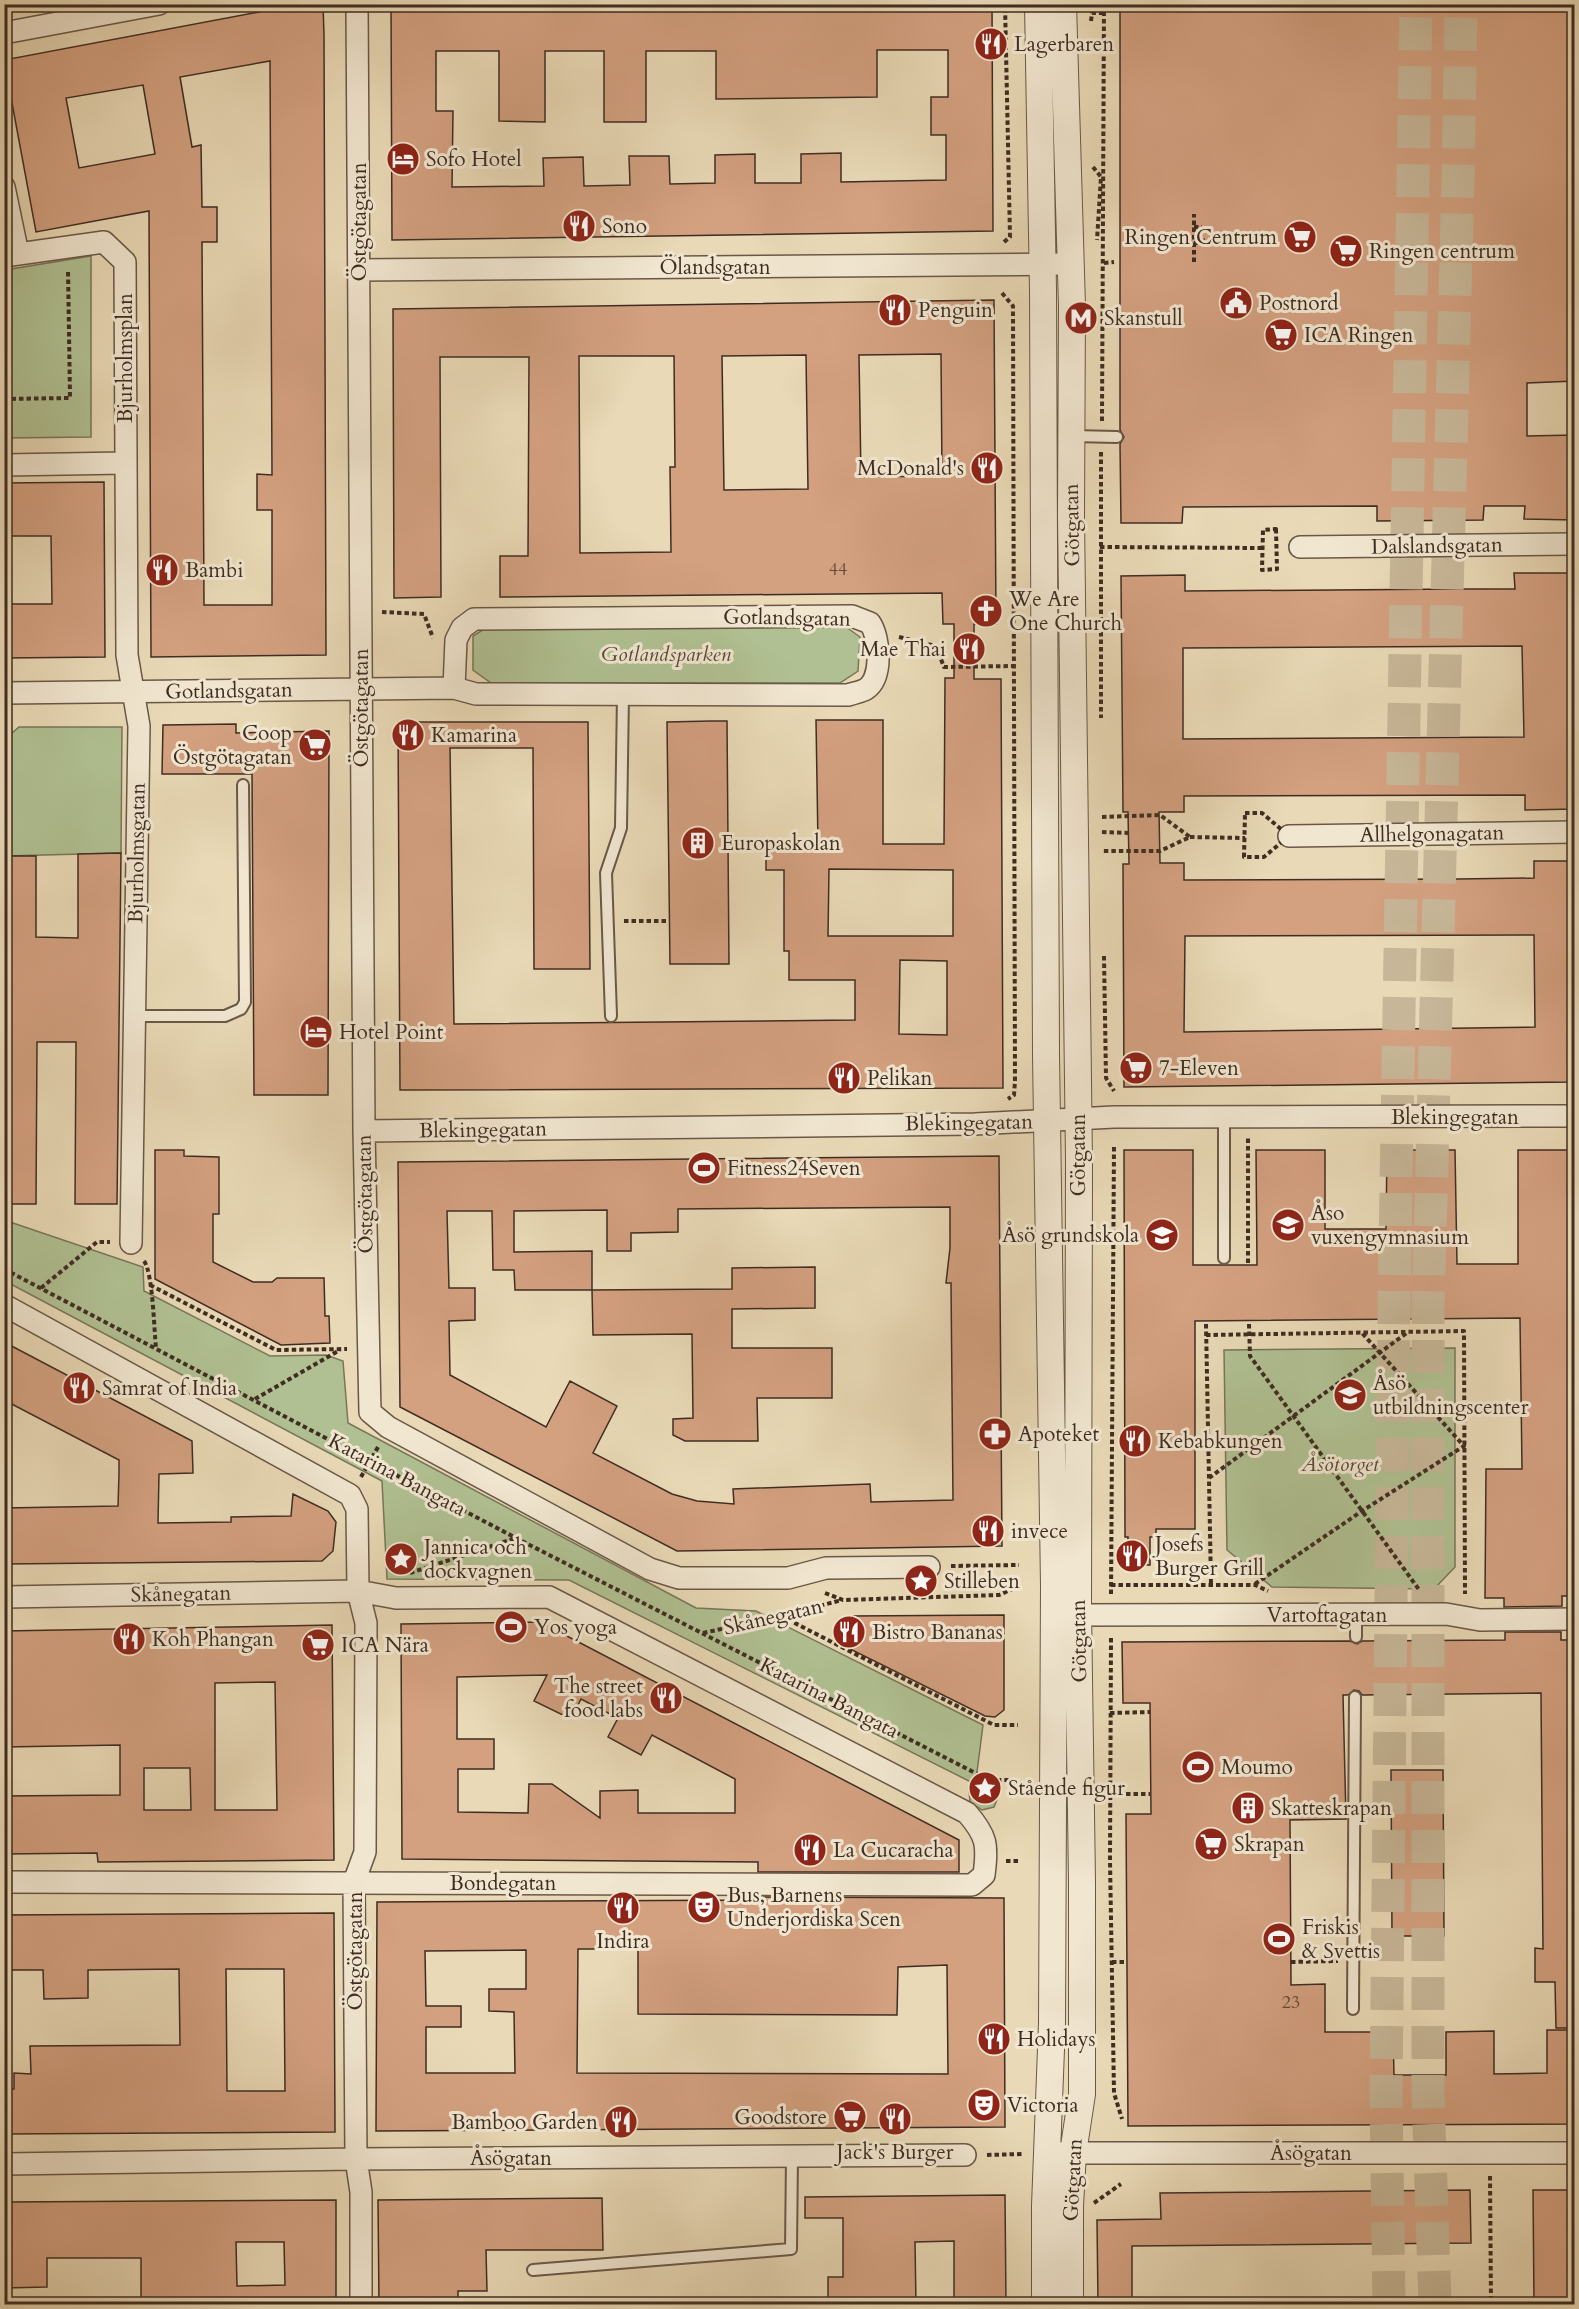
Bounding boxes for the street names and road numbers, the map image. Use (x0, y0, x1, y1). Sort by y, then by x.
street label: Östgötagatan (345, 162, 374, 282)
street label: Ölandsgatan (659, 253, 771, 282)
street label: Bjurholmsplan (111, 293, 140, 423)
street label: Götgatan (1057, 483, 1087, 567)
street label: Dalslandsgatan (1371, 530, 1503, 562)
street label: Gotlandsgatan (723, 602, 851, 634)
street label: Östgötagatan (347, 648, 376, 768)
street label: Gotlandsgatan (165, 675, 293, 707)
street label: Bjurholmsgatan (121, 782, 153, 924)
street label: Allhelgonagatan (1359, 818, 1505, 850)
street label: Blekingegatan (1391, 1103, 1519, 1132)
street label: Blekingegatan (905, 1107, 1033, 1139)
street label: Götgatan (1064, 1113, 1093, 1197)
street label: Blekingegatan (419, 1114, 547, 1146)
street label: Östgötagatan (349, 1134, 381, 1254)
street label: Katarina Bangata (323, 1426, 471, 1524)
street label: Skånegatan (130, 1579, 232, 1609)
street label: Skånegatan (721, 1592, 825, 1642)
street label: Götgatan (1064, 1599, 1094, 1683)
street label: Vartoftagatan (1267, 1601, 1387, 1630)
street label: Katarina Bangata (754, 1650, 904, 1746)
street label: Bondegatan (450, 1869, 556, 1898)
street label: Östgötagatan (341, 1891, 370, 2011)
street label: Götgatan (1056, 2138, 1090, 2222)
street label: Åsögatan (1270, 2139, 1352, 2168)
street label: Åsögatan (470, 2144, 552, 2173)

